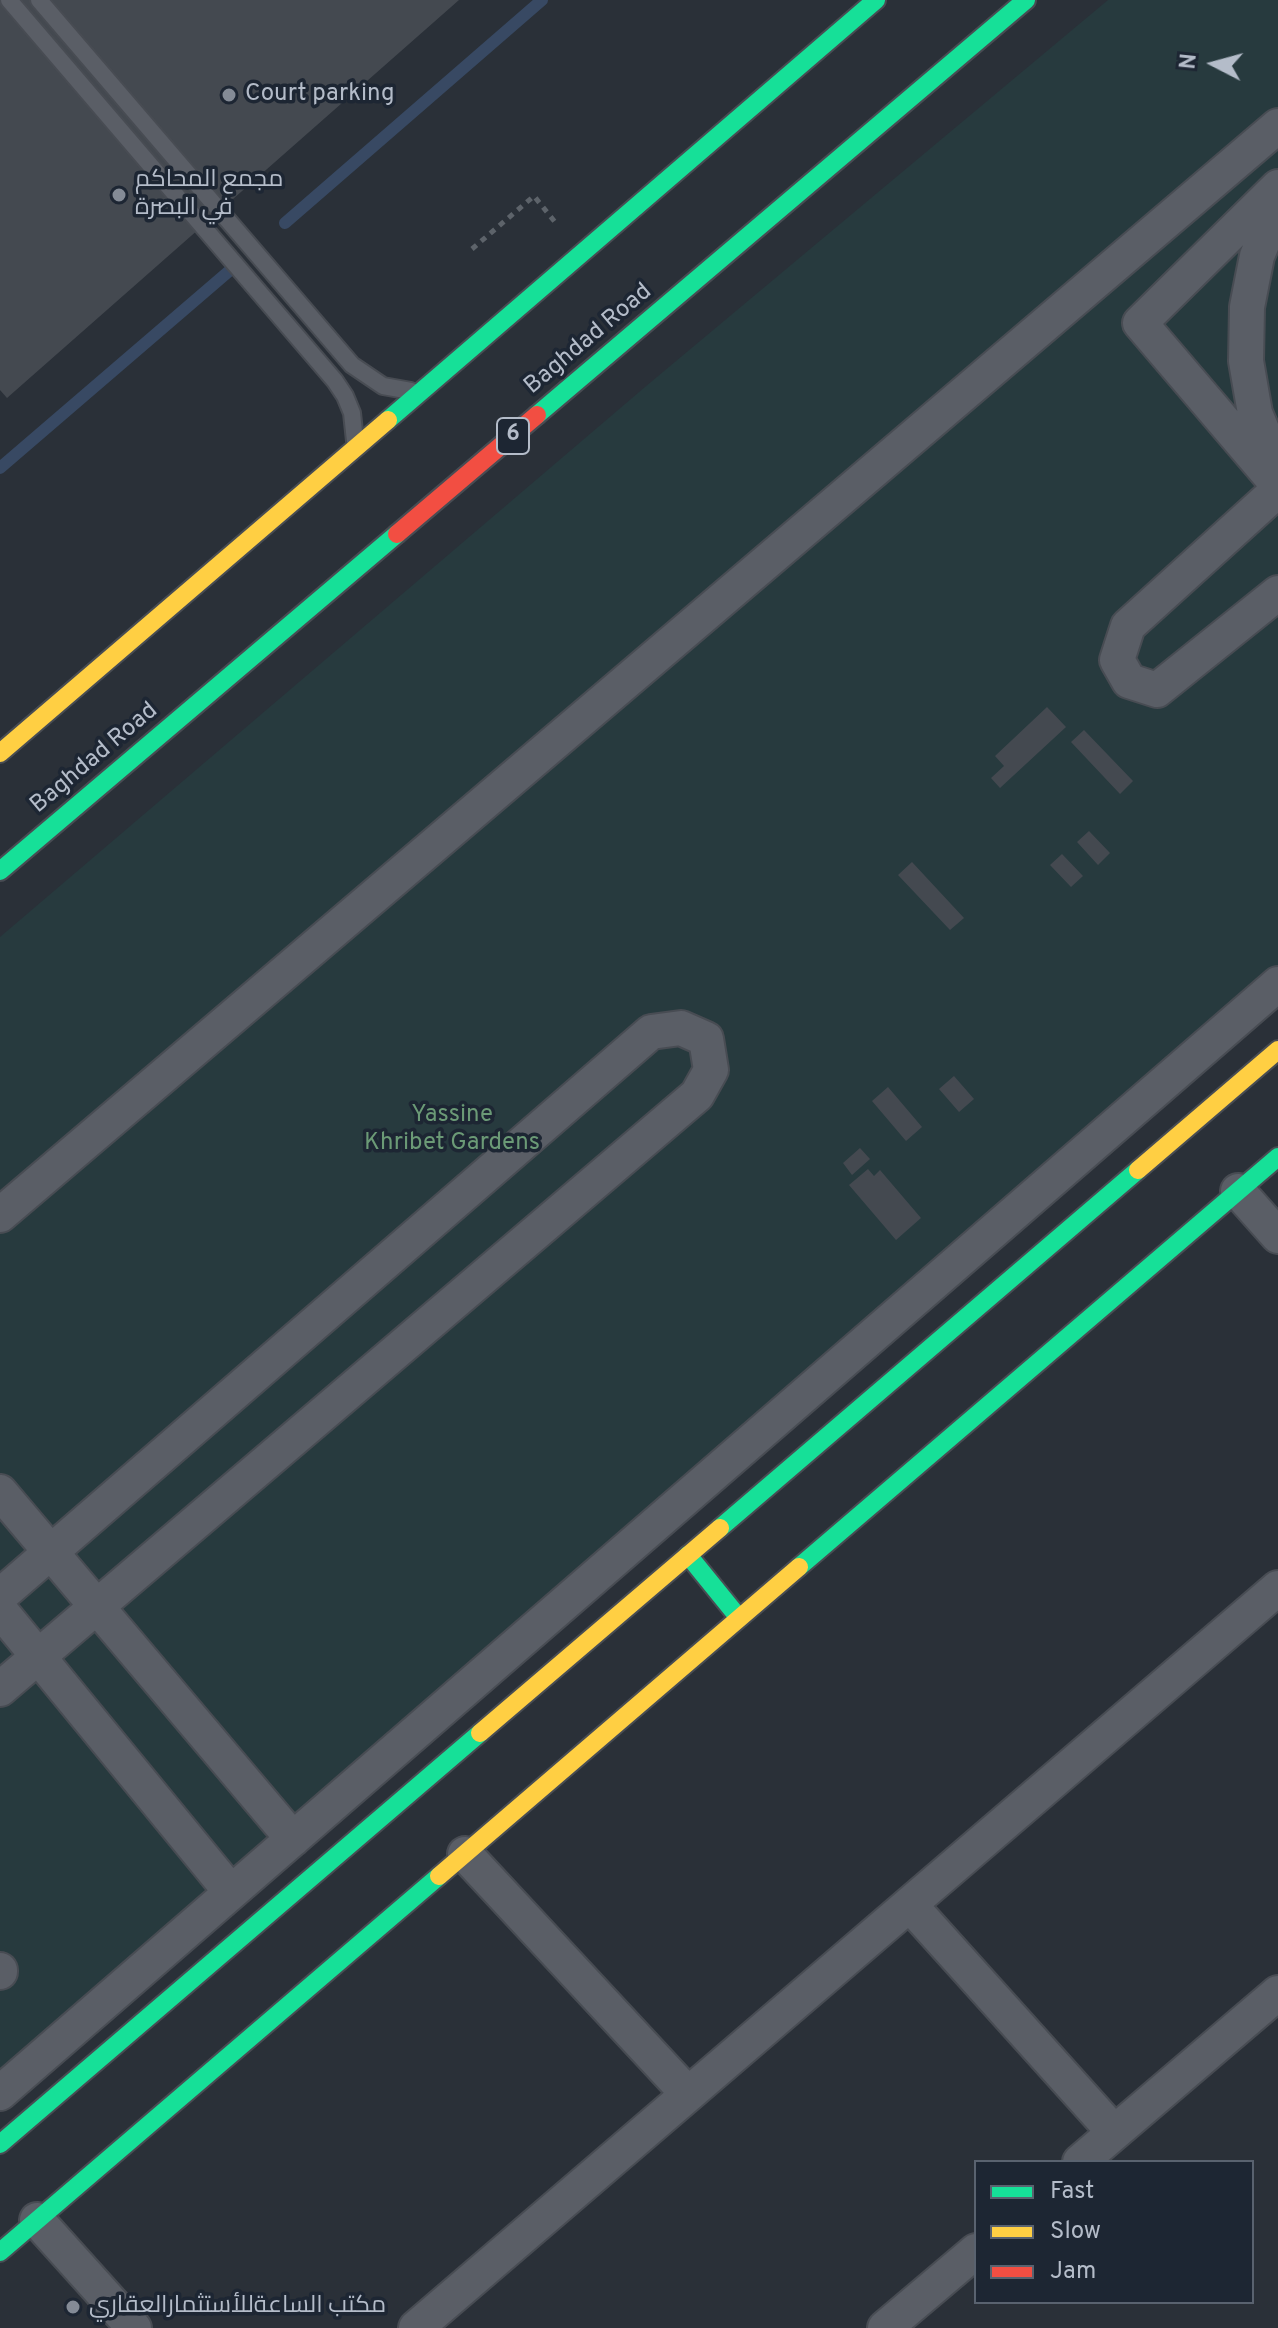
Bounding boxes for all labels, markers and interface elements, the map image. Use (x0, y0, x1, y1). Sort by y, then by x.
north arrow (1174, 24, 1254, 104)
text: N (1175, 52, 1204, 71)
place label: Court parking (245, 81, 394, 109)
marker: Court parking (220, 86, 238, 104)
place label: مجمع المحاكم في البصرة (135, 167, 283, 223)
marker: مجمع المحاكم في البصرة (110, 186, 128, 204)
street label: Baghdad Road (519, 278, 659, 402)
road number: 6 (497, 418, 529, 454)
street label: Baghdad Road (25, 697, 165, 821)
park label: Yassine Khribet Gardens (364, 1102, 540, 1158)
legend (974, 2160, 1254, 2304)
text: Fast (1050, 2177, 1094, 2207)
text: Slow (1050, 2217, 1101, 2247)
text: Jam (1050, 2257, 1096, 2287)
place label: مكتب الساعةللأستثمارالعقاري (89, 2293, 386, 2321)
marker: مكتب الساعةللأستثمارالعقاري (64, 2298, 82, 2316)

